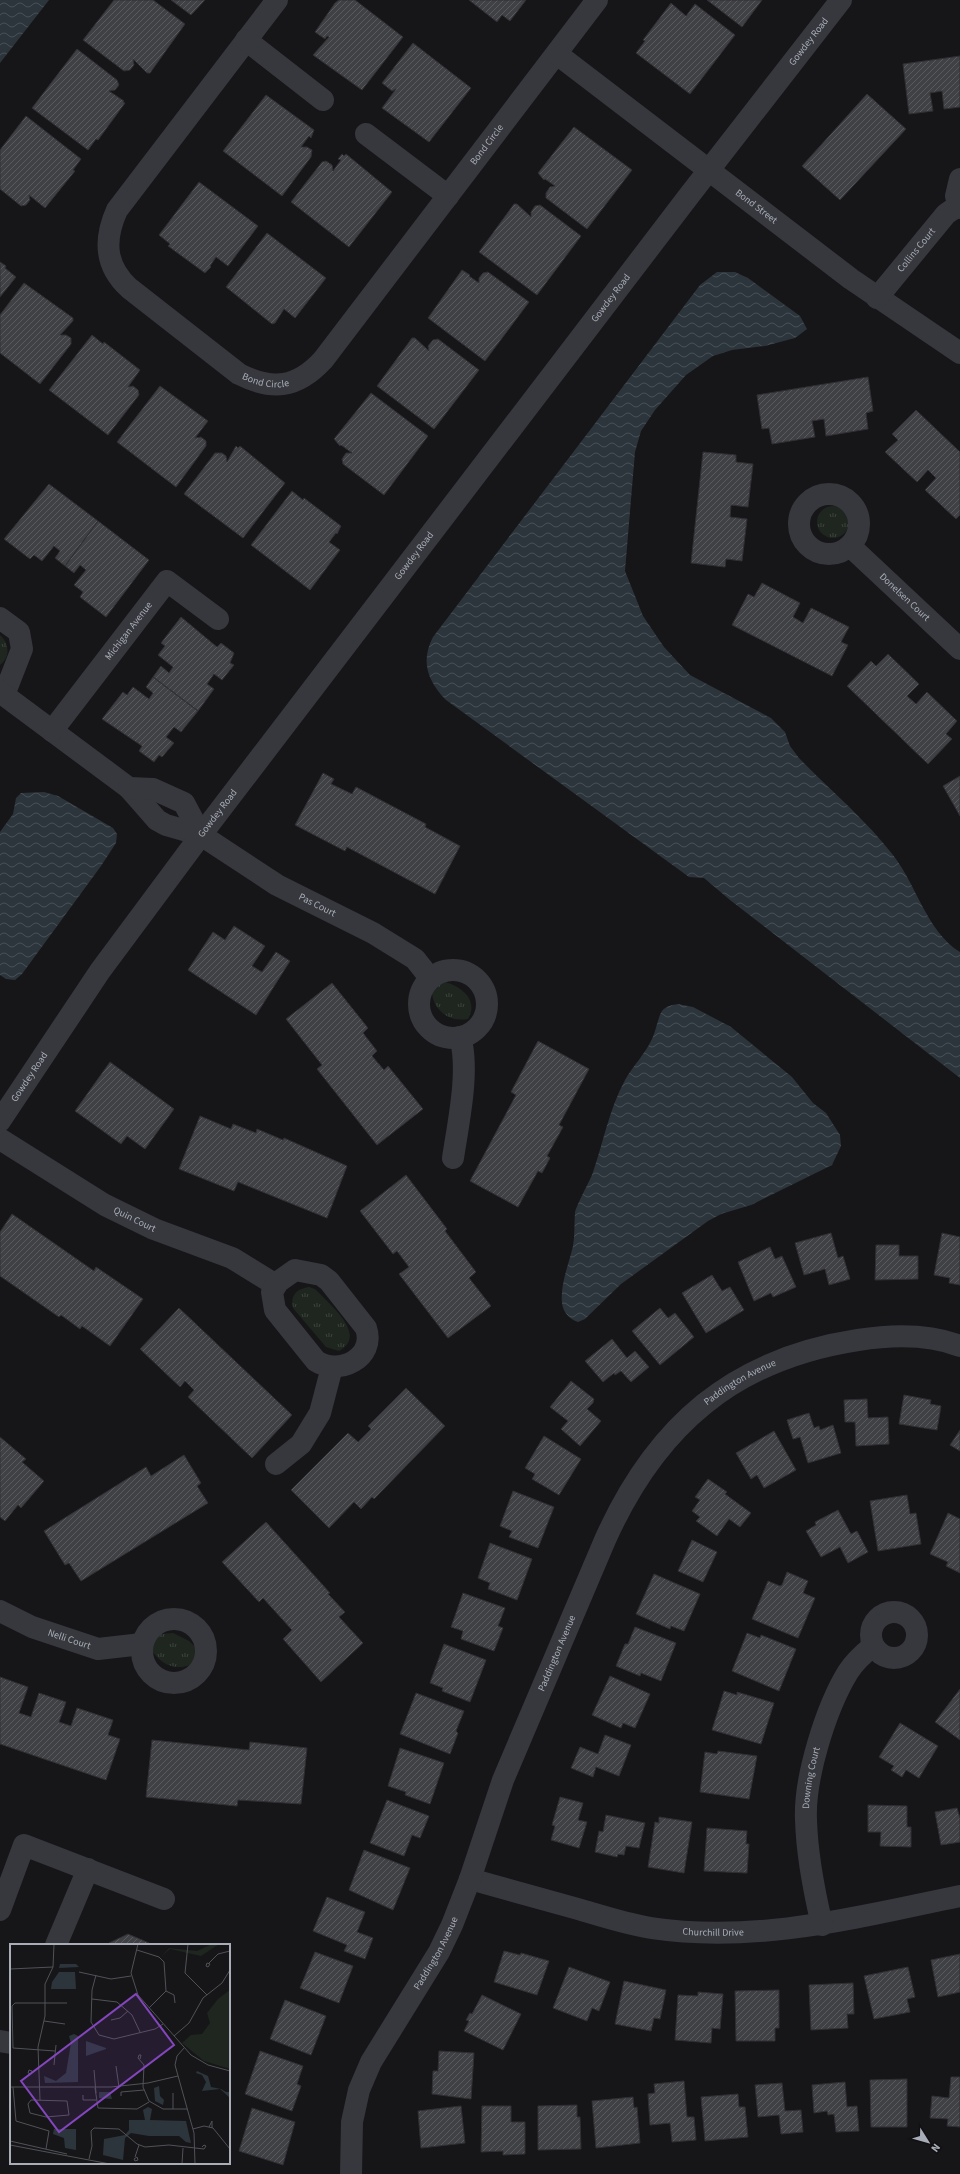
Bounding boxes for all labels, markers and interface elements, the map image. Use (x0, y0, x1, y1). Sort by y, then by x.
street label: Gowdey Road (785, 15, 832, 69)
street label: Bond Circle (467, 121, 507, 168)
street label: Bond Street (732, 186, 781, 228)
street label: Collins Court (894, 224, 939, 275)
street label: Gowdey Road (588, 271, 634, 325)
street label: Bond Circle (240, 369, 291, 392)
street label: Gowdey Road (391, 529, 437, 583)
street label: Donelsen Court (876, 570, 934, 625)
street label: Michigan Avenue (102, 599, 156, 663)
street label: Gowdey Road (195, 786, 241, 840)
street label: Pas Court (296, 890, 339, 921)
street label: Gowdey Road (8, 1049, 51, 1105)
street label: Quin Court (111, 1203, 159, 1236)
street label: Paddington Avenue (701, 1356, 778, 1409)
street label: Paddington Avenue (535, 1613, 579, 1693)
street label: Nelli Court (46, 1626, 93, 1653)
street label: Downing Court (799, 1745, 824, 1809)
street label: Paddington Avenue (410, 1915, 462, 1992)
street label: Churchill Drive (682, 1925, 744, 1940)
inset map (10, 1944, 230, 2164)
north arrow (908, 2122, 948, 2162)
text: N (927, 2140, 944, 2155)

